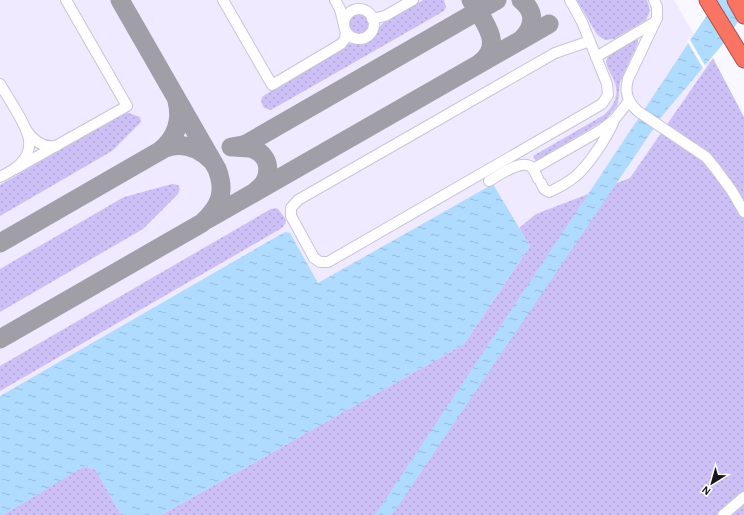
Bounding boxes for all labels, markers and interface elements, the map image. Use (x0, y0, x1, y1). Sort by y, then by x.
north arrow (692, 463, 732, 503)
text: N (700, 484, 713, 497)

